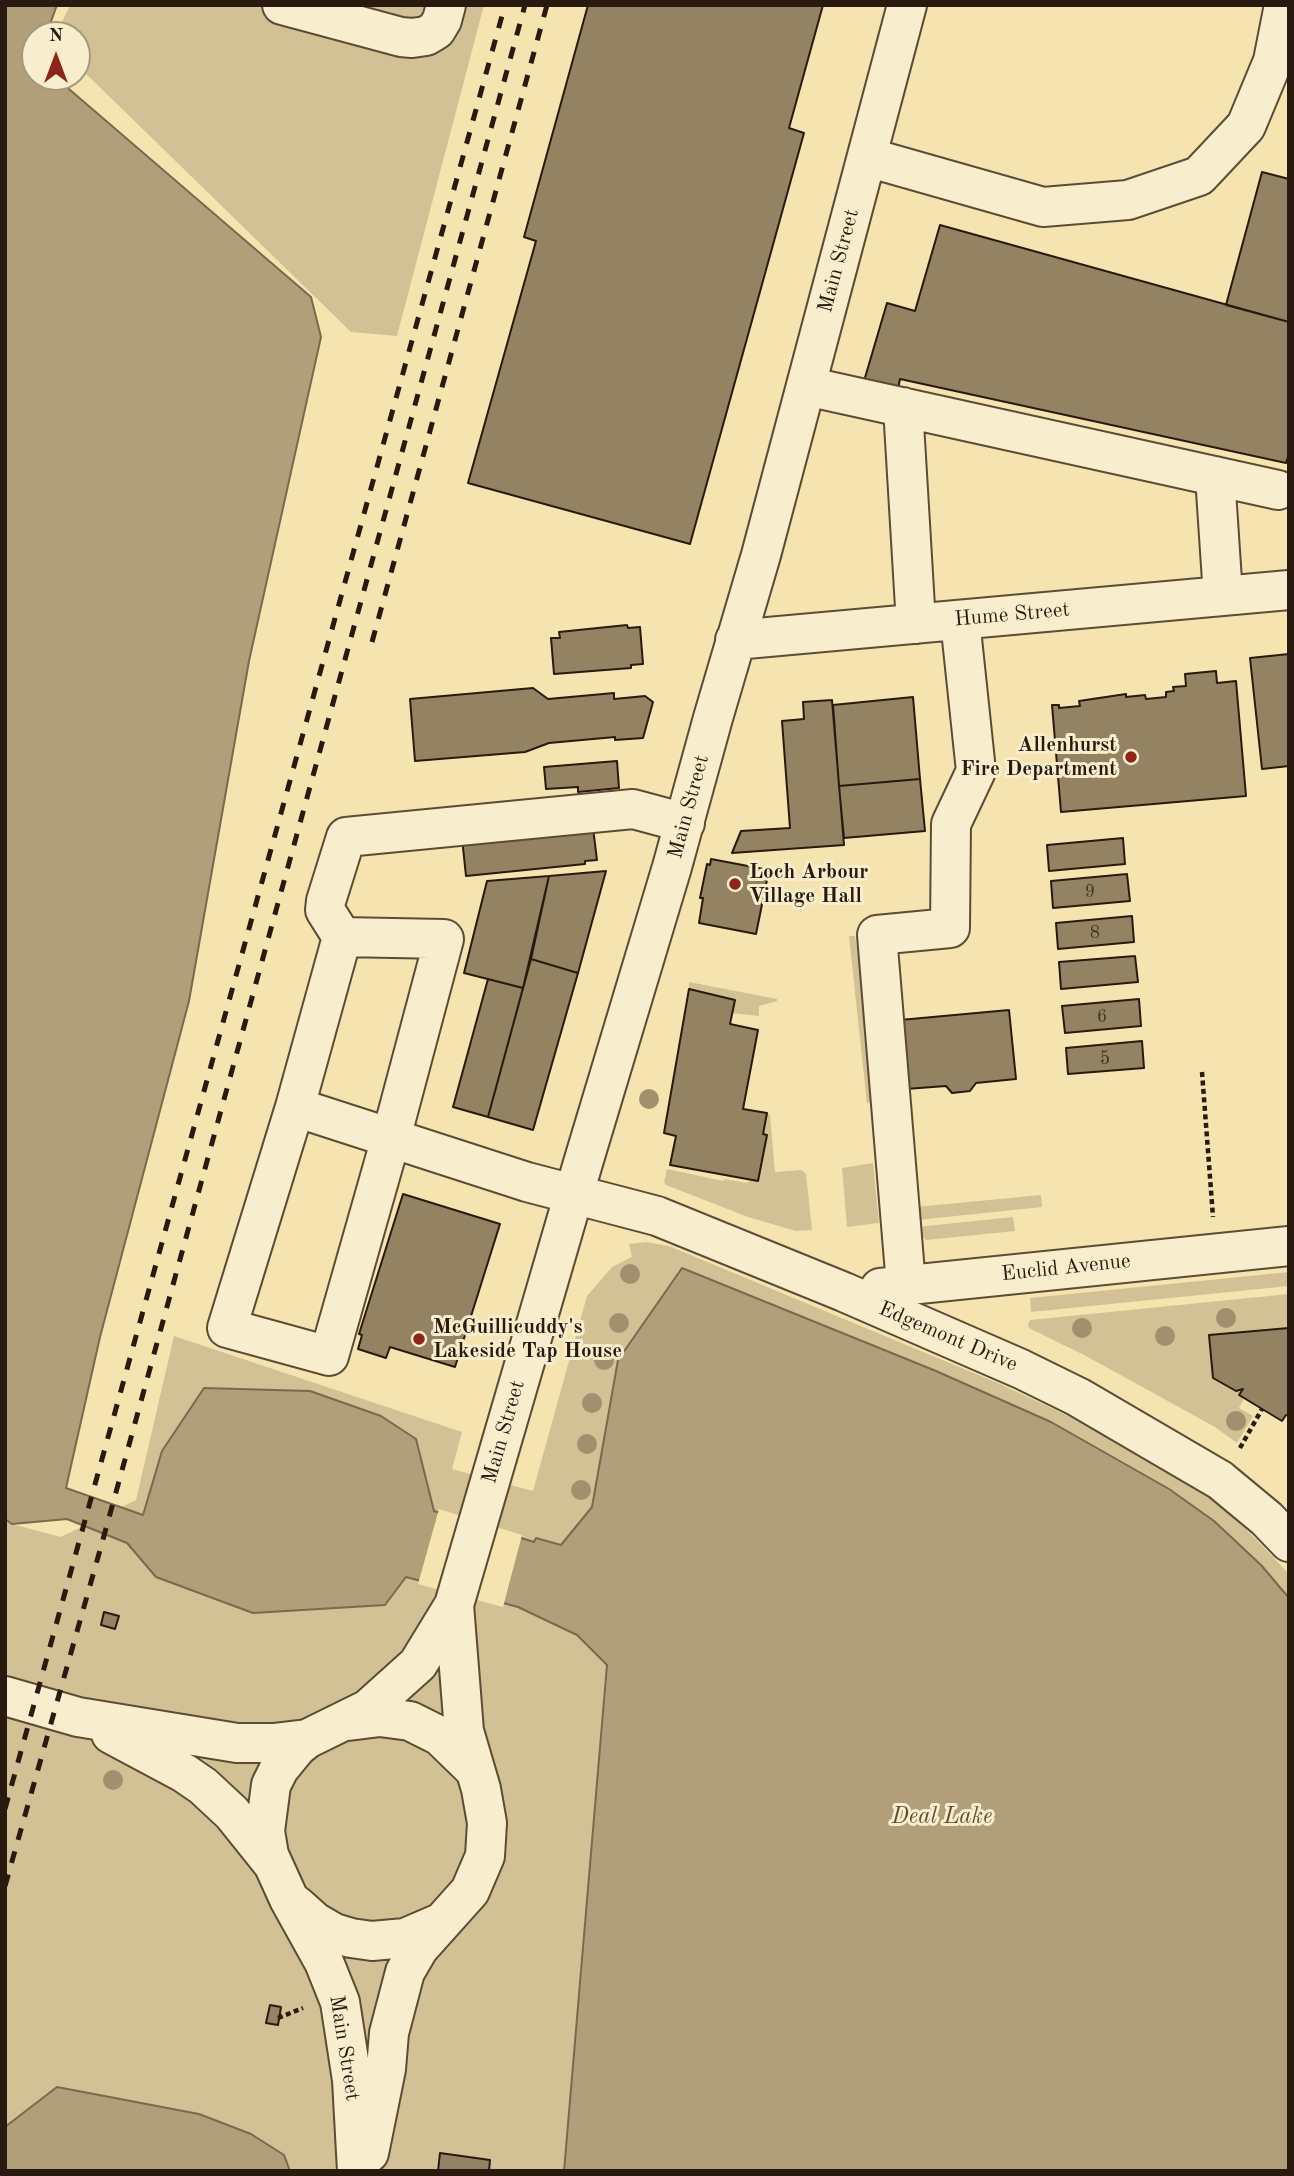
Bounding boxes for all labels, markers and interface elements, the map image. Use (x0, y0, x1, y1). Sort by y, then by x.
north arrow (21, 21, 91, 91)
text: N (49, 27, 63, 46)
street label: Main Street (813, 206, 865, 316)
street label: Hume Street (953, 597, 1071, 633)
place label: Allenhurst Fire Department (961, 732, 1117, 782)
marker: Allenhurst Fire Department (1123, 749, 1139, 765)
street label: Main Street (663, 752, 715, 862)
place label: Loch Arbour Village Hall (749, 859, 868, 909)
marker: Loch Arbour Village Hall (727, 876, 743, 892)
house number: 9 (1085, 881, 1095, 903)
house number: 8 (1090, 922, 1100, 944)
house number: 6 (1097, 1006, 1107, 1028)
house number: 5 (1100, 1048, 1110, 1070)
street label: Euclid Avenue (1000, 1249, 1132, 1287)
street label: Edgemont Drive (875, 1296, 1021, 1378)
place label: McGuillicuddy's Lakeside Tap House (433, 1314, 622, 1364)
marker: McGuillicuddy's Lakeside Tap House (411, 1331, 427, 1347)
street label: Main Street (477, 1377, 531, 1487)
water label: Deal Lake (892, 1803, 992, 1831)
street label: Main Street (323, 1993, 365, 2103)

